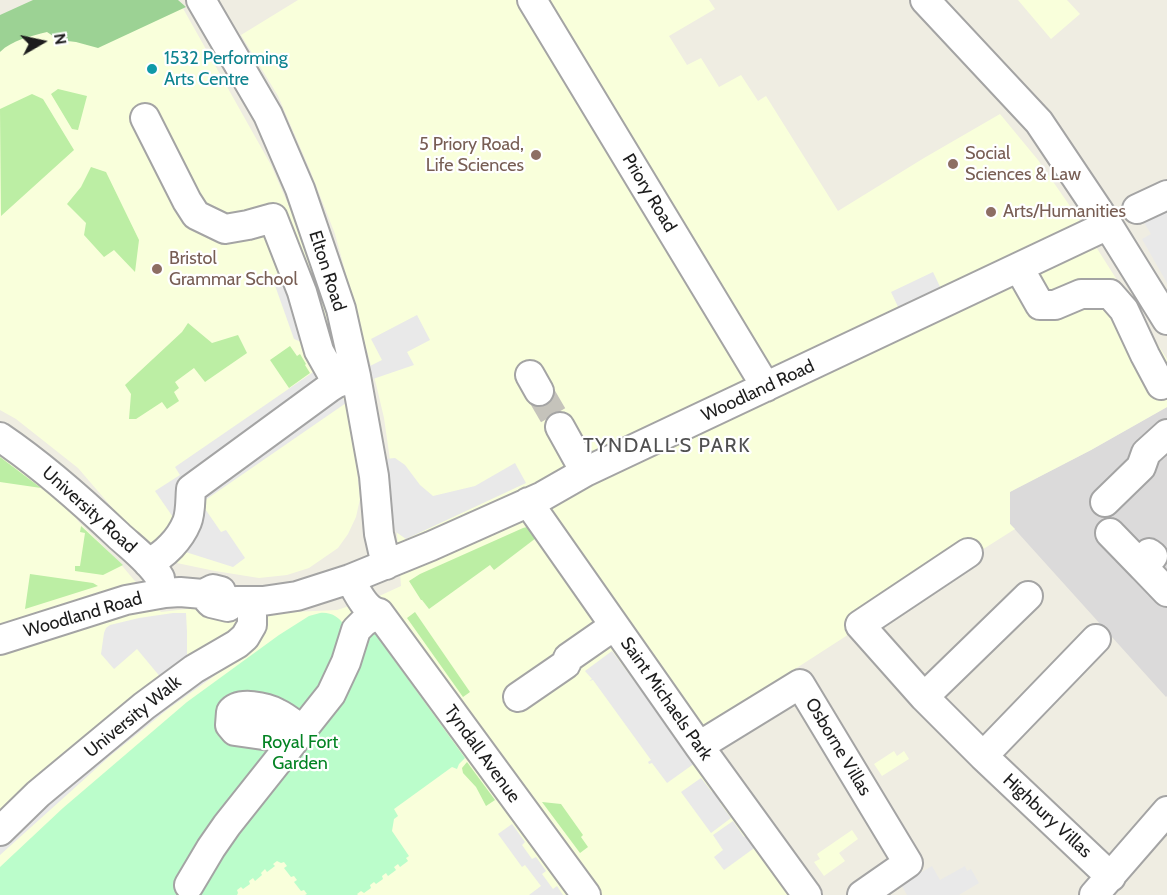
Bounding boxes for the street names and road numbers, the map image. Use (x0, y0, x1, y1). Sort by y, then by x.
street label: Priory Road (617, 150, 681, 236)
street label: Elton Road (304, 228, 350, 314)
street label: Woodland Road (698, 355, 818, 427)
street label: University Road (37, 462, 141, 558)
street label: Woodland Road (21, 588, 145, 642)
street label: Saint Michaels Park (616, 633, 716, 765)
street label: University Walk (80, 671, 186, 763)
street label: Osborne Villas (800, 694, 876, 800)
street label: Tyndall Avenue (439, 701, 525, 807)
street label: Highbury Villas (998, 769, 1096, 863)

